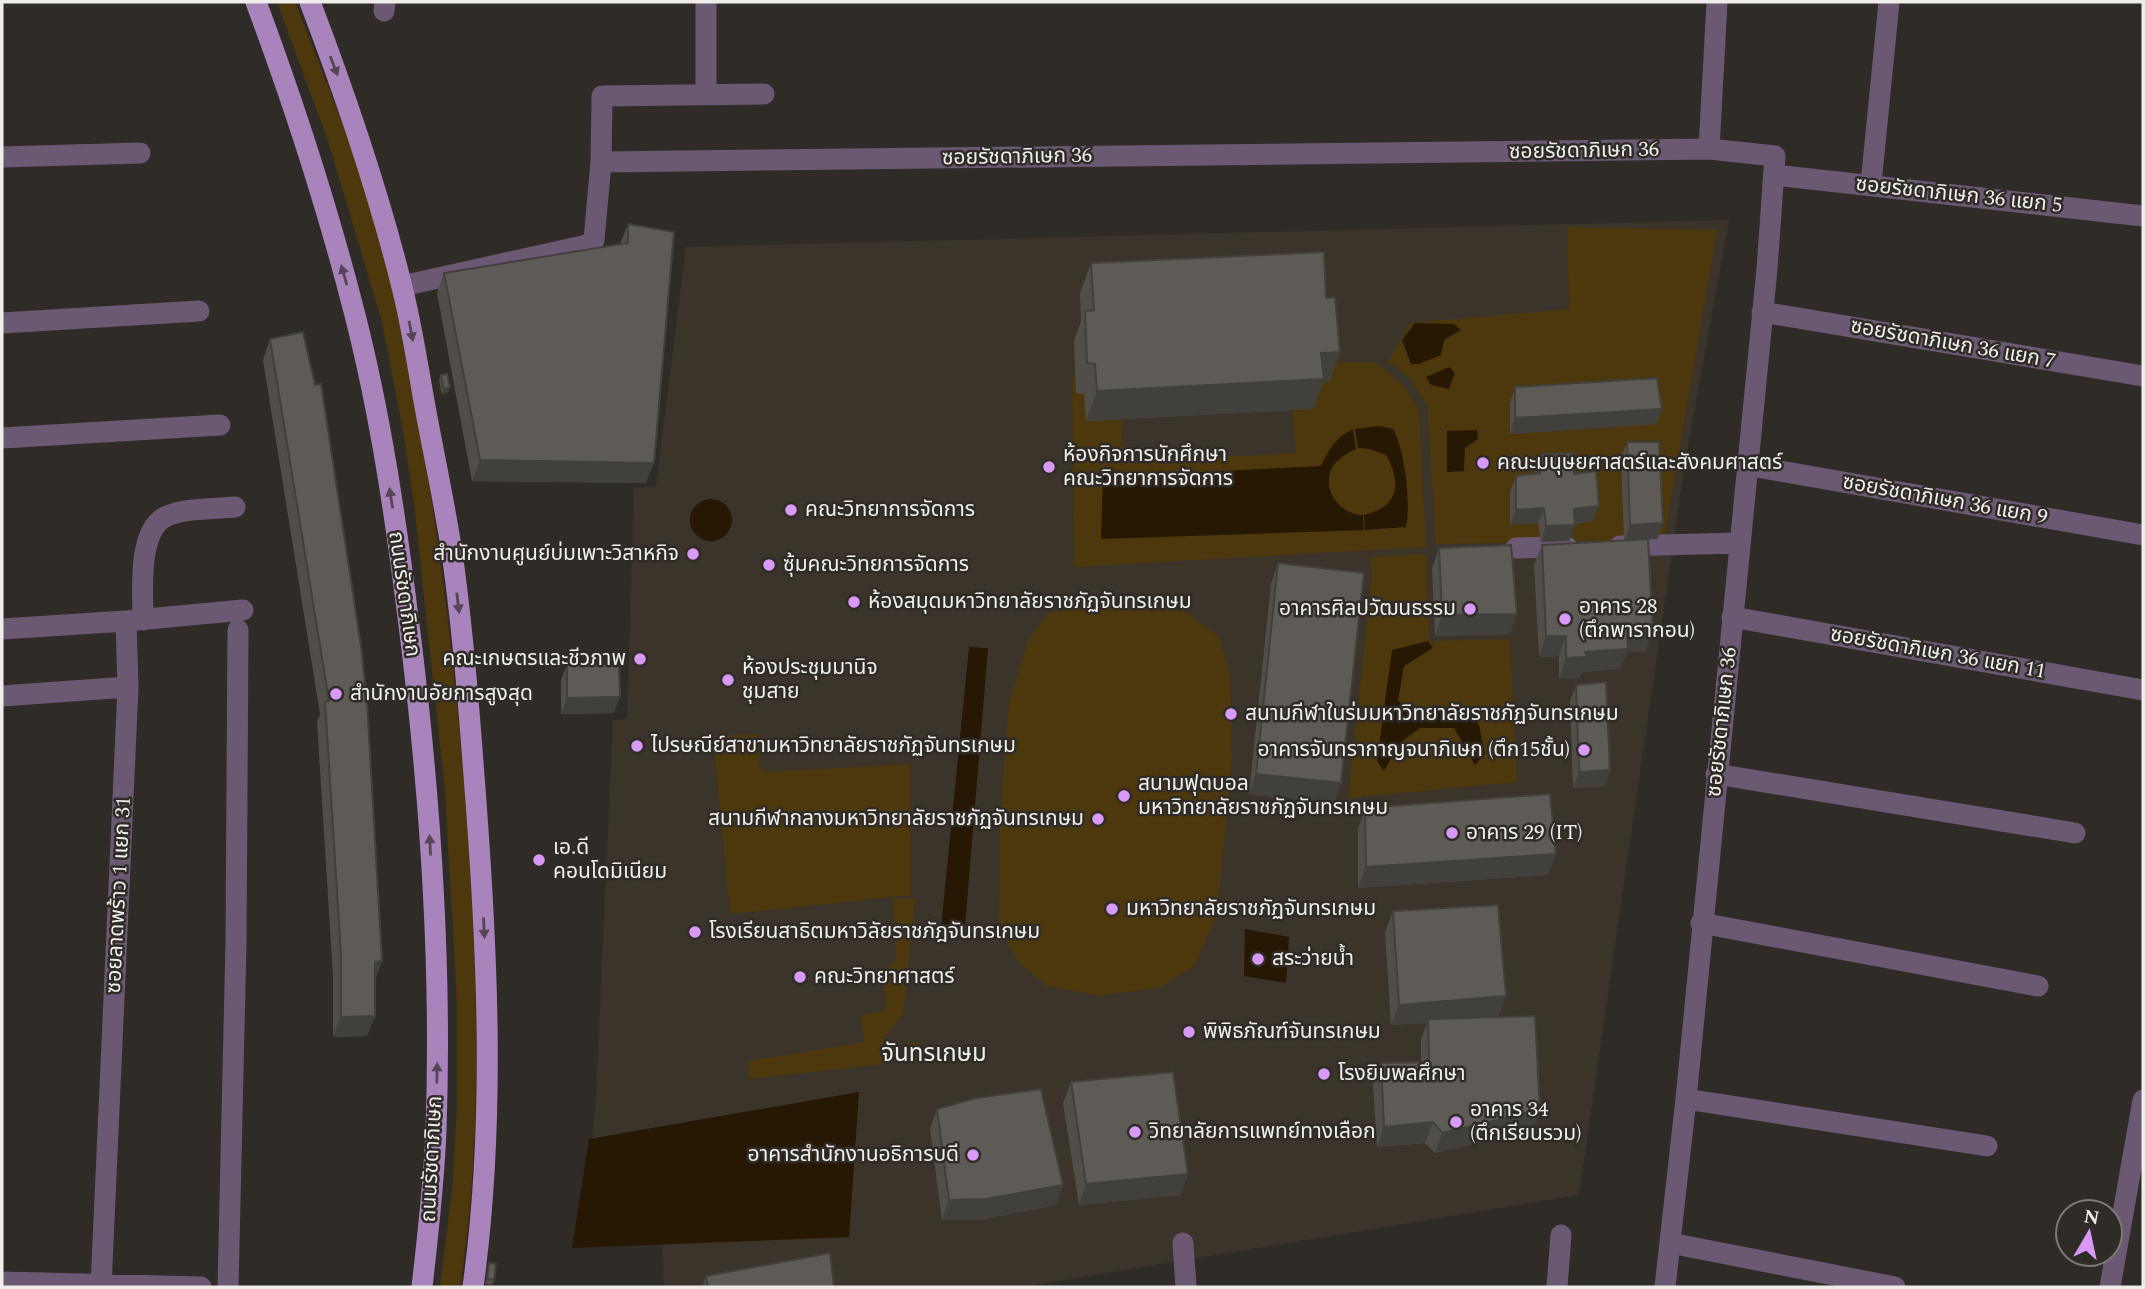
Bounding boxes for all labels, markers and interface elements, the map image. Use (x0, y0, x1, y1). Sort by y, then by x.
one-way arrow (329, 55, 340, 76)
street label: ซอยรัชดาภิเษก 36 (1509, 134, 1659, 168)
street label: ซอยรัชดาภิเษก 36 (942, 140, 1092, 174)
street label: ซอยรัชดาภิเษก 36 แยก 5 (1854, 168, 2064, 222)
one-way arrow (338, 264, 349, 286)
street label: ซอยรัชดาภิเษก 36 แยก 7 (1848, 310, 2058, 378)
one-way arrow (406, 320, 417, 342)
place label: ห้องกิจการนักศึกษา คณะวิทยาการจัดการ (1063, 439, 1233, 495)
place label: คณะมนุษยศาสตร์และสังคมศาสตร์ (1497, 447, 1783, 479)
marker: คณะมนุษยศาสตร์และสังคมศาสตร์ (1475, 455, 1491, 471)
marker: ห้องกิจการนักศึกษา คณะวิทยาการจัดการ (1041, 459, 1057, 475)
street label: ซอยรัชดาภิเษก 36 แยก 9 (1840, 466, 2050, 534)
one-way arrow (385, 487, 396, 509)
place label: คณะวิทยาการจัดการ (805, 494, 975, 526)
marker: คณะวิทยาการจัดการ (783, 502, 799, 518)
street label: ถนนรัชดาภิเษก (379, 529, 429, 659)
place label: สำนักงานศูนย์บ่มเพาะวิสาหกิจ (433, 538, 679, 570)
marker: สำนักงานศูนย์บ่มเพาะวิสาหกิจ (685, 546, 701, 562)
place label: ซุ้มคณะวิทยการจัดการ (783, 549, 969, 581)
marker: ซุ้มคณะวิทยการจัดการ (761, 557, 777, 573)
place label: ห้องสมุดมหาวิทยาลัยราชภัฏจันทรเกษม (868, 586, 1192, 618)
place label: อาคาร 28 (ตึกพารากอน) (1579, 591, 1695, 647)
one-way arrow (453, 592, 464, 614)
place label: อาคารศิลปวัฒนธรรม (1279, 593, 1456, 625)
marker: ห้องสมุดมหาวิทยาลัยราชภัฏจันทรเกษม (846, 594, 862, 610)
marker: อาคารศิลปวัฒนธรรม (1462, 601, 1478, 617)
marker: อาคาร 28 (ตึกพารากอน) (1557, 611, 1573, 627)
street label: ซอยรัชดาภิเษก 36 แยก 11 (1828, 618, 2048, 688)
place label: คณะเกษตรและชีวภาพ (443, 643, 626, 675)
street label: ซอยรัชดาภิเษก 36 (1698, 646, 1746, 798)
marker: คณะเกษตรและชีวภาพ (632, 651, 648, 667)
place label: ห้องประชุมมานิจ ชุมสาย (742, 652, 878, 708)
marker: ห้องประชุมมานิจ ชุมสาย (720, 672, 736, 688)
place label: สำนักงานอัยการสูงสุด (350, 678, 533, 710)
marker: สำนักงานอัยการสูงสุด (328, 686, 344, 702)
place label: สนามกีฬาในร่มมหาวิทยาลัยราชภัฏจันทรเกษม (1245, 698, 1619, 730)
marker: สนามกีฬาในร่มมหาวิทยาลัยราชภัฏจันทรเกษม (1223, 706, 1239, 722)
place label: ไปรษณีย์สาขามหาวิทยาลัยราชภัฏจันทรเกษม (650, 730, 1016, 762)
place label: อาคารจันทรากาญจนาภิเษก (ตึก15ชั้น) (1258, 734, 1570, 766)
marker: ไปรษณีย์สาขามหาวิทยาลัยราชภัฏจันทรเกษม (629, 738, 645, 754)
marker: อาคารจันทรากาญจนาภิเษก (ตึก15ชั้น) (1576, 742, 1592, 758)
place label: สนามฟุตบอล มหาวิทยาลัยราชภัฏจันทรเกษม (1138, 768, 1388, 824)
marker: สนามฟุตบอล มหาวิทยาลัยราชภัฏจันทรเกษม (1116, 788, 1132, 804)
street label: ซอยลาดพร้าว 1 แยก 31 (98, 796, 140, 994)
place label: สนามกีฬากลางมหาวิทยาลัยราชภัฏจันทรเกษม (708, 803, 1084, 835)
marker: สนามกีฬากลางมหาวิทยาลัยราชภัฏจันทรเกษม (1090, 811, 1106, 827)
place label: อาคาร 29 (IT) (1466, 817, 1583, 849)
marker: อาคาร 29 (IT) (1444, 825, 1460, 841)
place label: เอ.ดี คอนโดมิเนียม (553, 832, 667, 888)
one-way arrow (424, 834, 435, 856)
marker: เอ.ดี คอนโดมิเนียม (531, 852, 547, 868)
place label: มหาวิทยาลัยราชภัฏจันทรเกษม (1126, 893, 1376, 925)
marker: มหาวิทยาลัยราชภัฏจันทรเกษม (1104, 901, 1120, 917)
place label: โรงเรียนสาธิตมหาวิลัยราชภัฎจันทรเกษม (709, 916, 1040, 948)
one-way arrow (478, 917, 489, 939)
marker: โรงเรียนสาธิตมหาวิลัยราชภัฎจันทรเกษม (687, 924, 703, 940)
place label: สระว่ายน้ำ (1272, 943, 1354, 975)
marker: สระว่ายน้ำ (1250, 951, 1266, 967)
place label: คณะวิทยาศาสตร์ (814, 961, 956, 993)
marker: คณะวิทยาศาสตร์ (792, 969, 808, 985)
place label: พิพิธภัณฑ์จันทรเกษม (1203, 1016, 1381, 1048)
marker: พิพิธภัณฑ์จันทรเกษม (1181, 1024, 1197, 1040)
district label: จันทรเกษม (881, 1036, 987, 1072)
place label: โรงยิมพลศึกษา (1338, 1058, 1466, 1090)
one-way arrow (431, 1061, 442, 1083)
marker: โรงยิมพลศึกษา (1316, 1066, 1332, 1082)
place label: อาคาร 34 (ตึกเรียนรวม) (1470, 1094, 1582, 1150)
street label: ถนนรัชดาภิเษก (413, 1095, 451, 1223)
marker: อาคาร 34 (ตึกเรียนรวม) (1448, 1114, 1464, 1130)
place label: วิทยาลัยการแพทย์ทางเลือก (1149, 1116, 1376, 1148)
marker: วิทยาลัยการแพทย์ทางเลือก (1127, 1124, 1143, 1140)
place label: อาคารสำนักงานอธิการบดี (748, 1139, 959, 1171)
marker: อาคารสำนักงานอธิการบดี (965, 1147, 981, 1163)
north arrow (2054, 1198, 2124, 1268)
text: N (2081, 1202, 2101, 1233)

